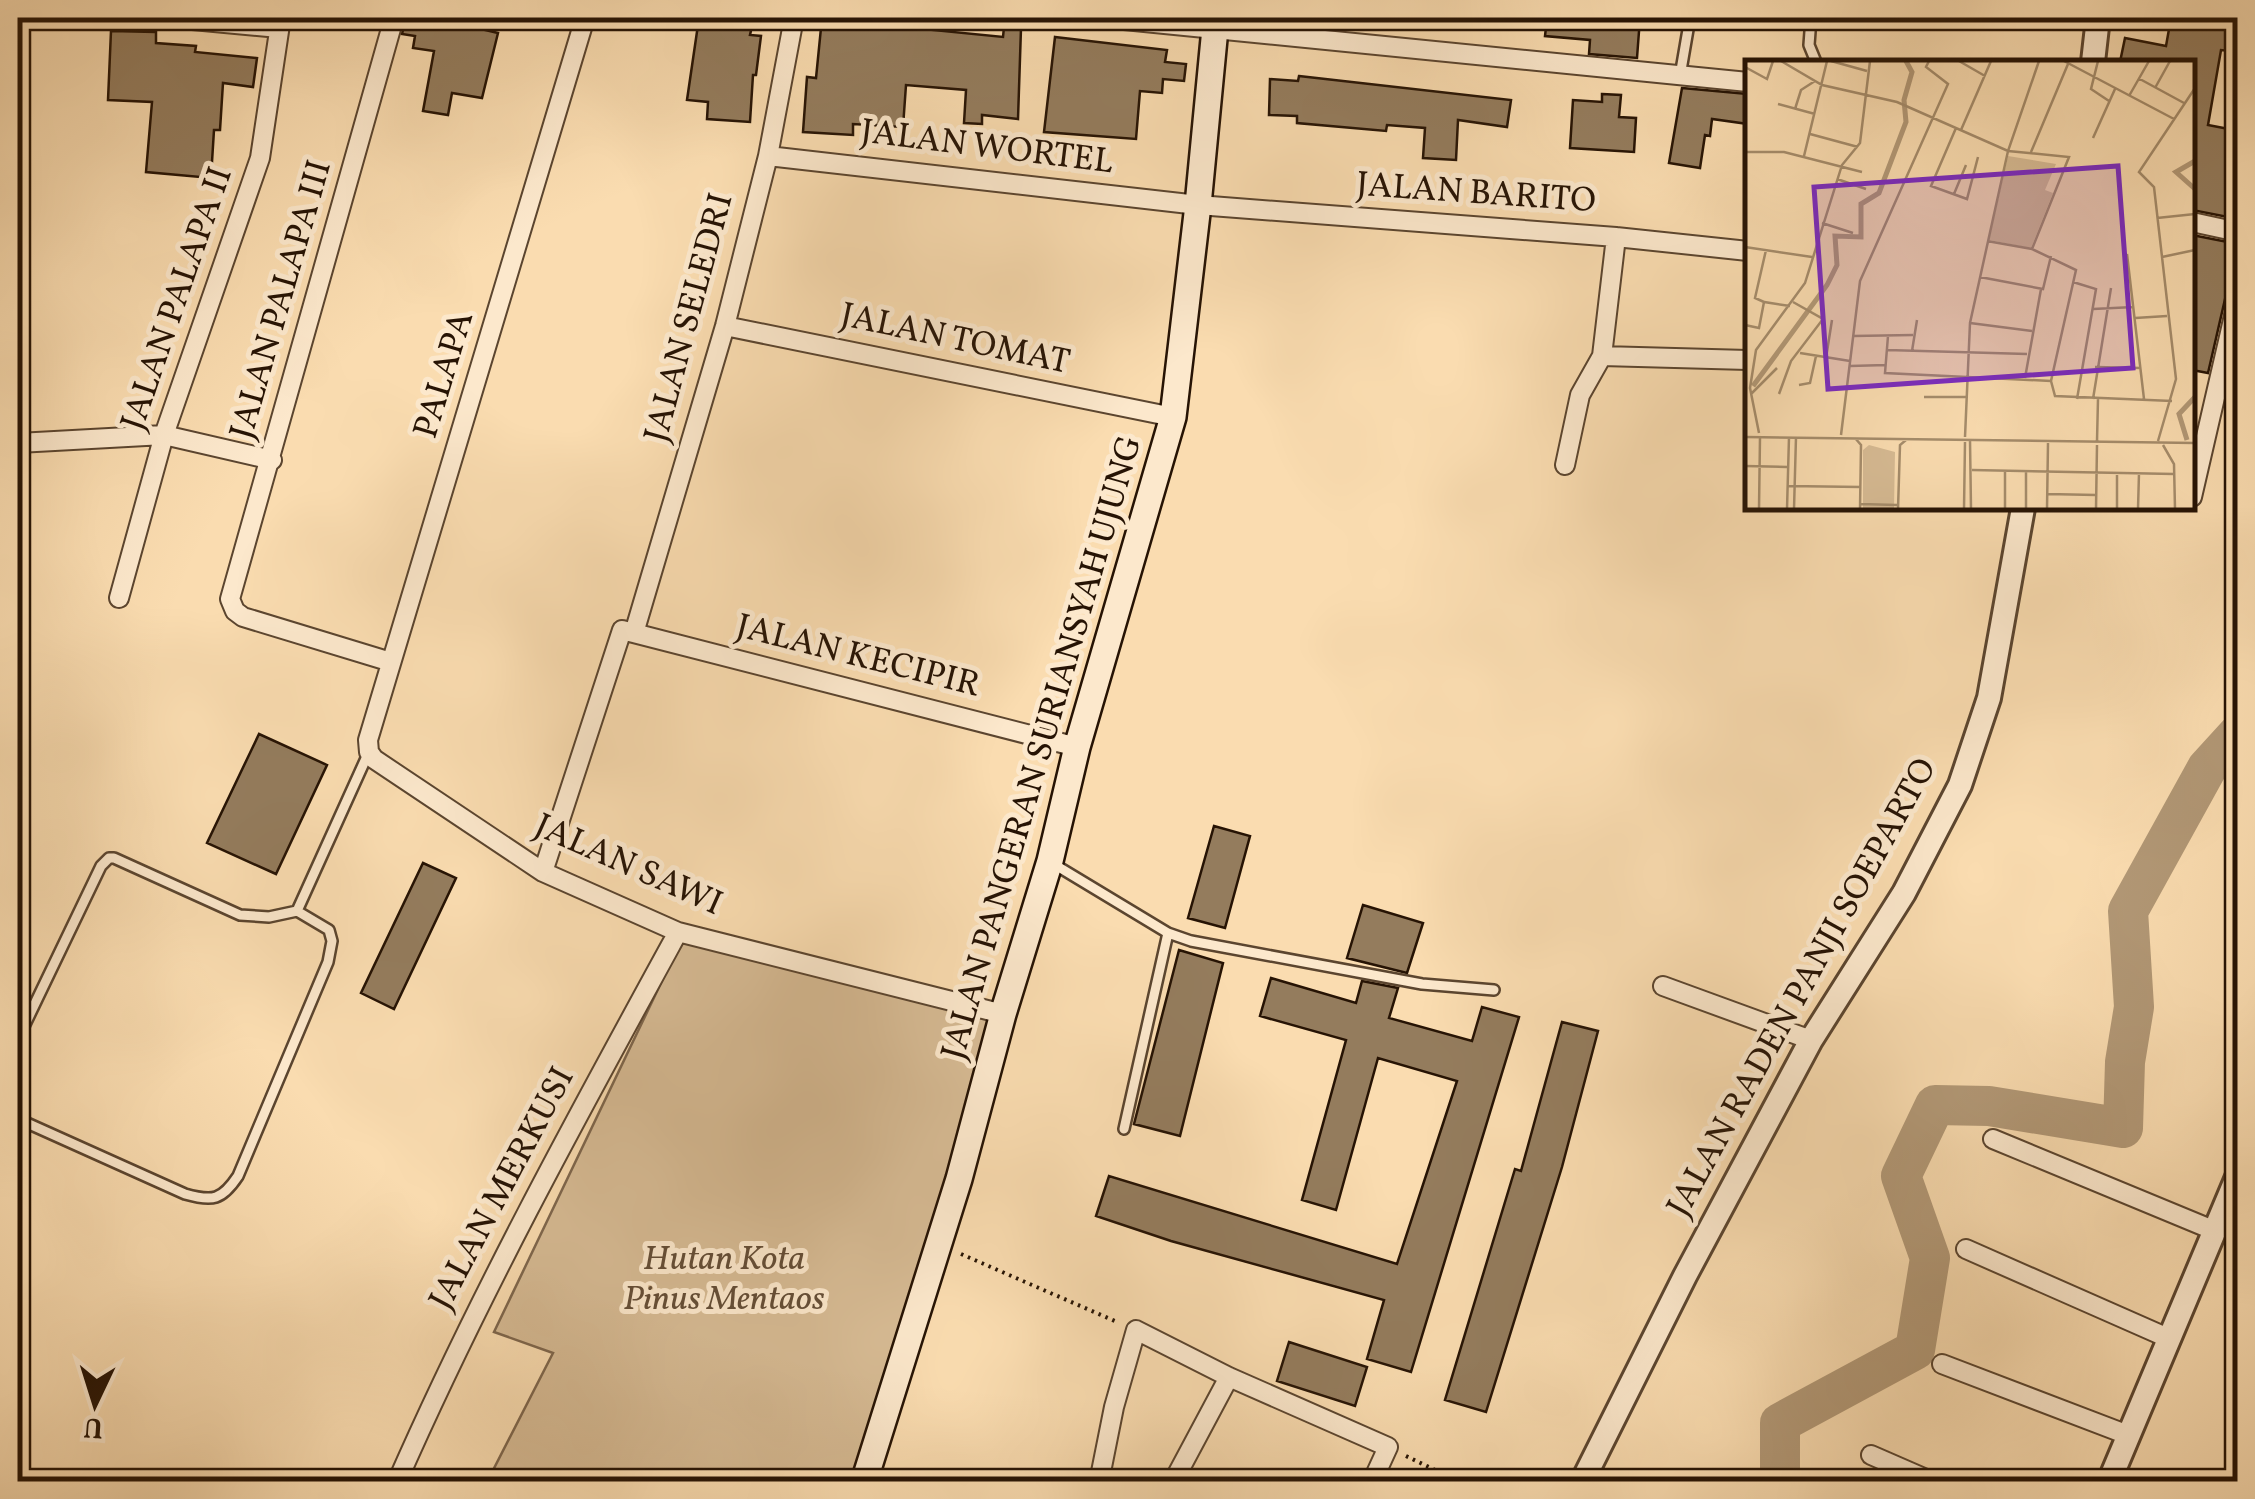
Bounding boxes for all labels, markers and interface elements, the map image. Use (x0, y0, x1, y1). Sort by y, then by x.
inset map (1745, 60, 2195, 510)
street label: JALAN WORTEL (858, 109, 1116, 187)
street label: JALAN PALAPA III (219, 155, 345, 445)
street label: JALAN PALAPA II (110, 161, 246, 437)
street label: JALAN BARITO (1355, 162, 1597, 226)
street label: JALAN SELEDRI (634, 188, 746, 448)
street label: JALAN TOMAT (836, 292, 1074, 388)
street label: PALAPA (403, 305, 487, 445)
street label: JALAN PANGERAN SURIANSYAH UJUNG (931, 430, 1155, 1066)
street label: JALAN KECIPIR (731, 603, 985, 711)
street label: JALAN RADEN PANJI SOEPARTO (1656, 750, 1950, 1226)
street label: JALAN SAWI (526, 803, 730, 929)
street label: JALAN MERKUSI (419, 1059, 587, 1319)
park label: Hutan Kota Pinus Mentaos (623, 1236, 825, 1324)
north arrow (45, 1354, 145, 1454)
text: U (82, 1406, 104, 1447)

